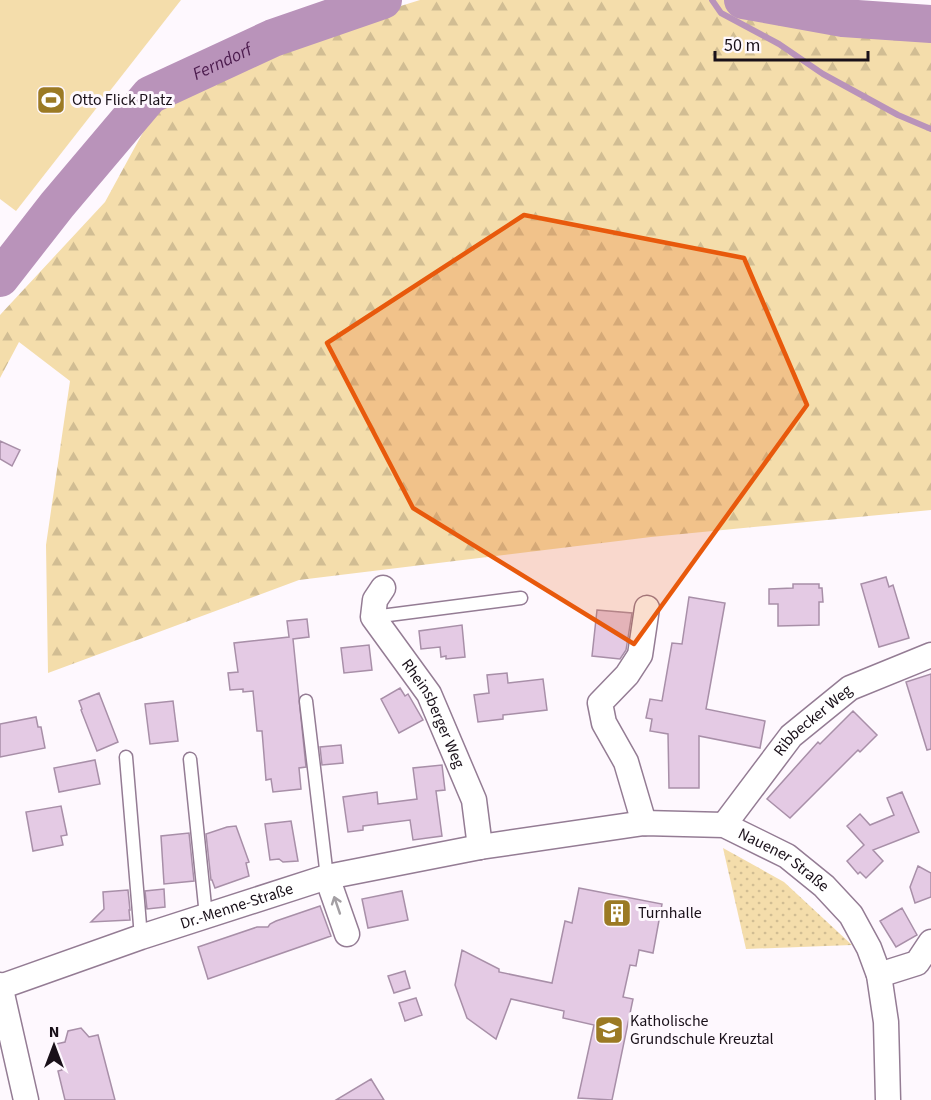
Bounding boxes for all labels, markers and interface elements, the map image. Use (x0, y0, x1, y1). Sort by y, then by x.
scale bar (715, 24, 868, 62)
text: 50 m (724, 33, 760, 58)
water label: Ferndorf (188, 36, 258, 86)
sports icon: Otto Flick Platz (35, 84, 67, 116)
place label: Otto Flick Platz (72, 89, 172, 111)
street label: Rheinsberger Weg (396, 654, 470, 771)
street label: Ribbecker Weg (769, 680, 857, 761)
street label: Nauener Straße (734, 823, 834, 897)
street label: Dr.-Menne-Straße (177, 878, 296, 935)
one-way arrow (330, 896, 341, 915)
building icon: Turnhalle (601, 897, 633, 929)
place label: Turnhalle (638, 902, 702, 924)
place label: Katholische Grundschule Kreuztal (630, 1010, 774, 1050)
school or university icon: Katholische Grundschule Kreuztal (593, 1014, 625, 1046)
north arrow (24, 1016, 84, 1076)
text: N (49, 1021, 59, 1043)

